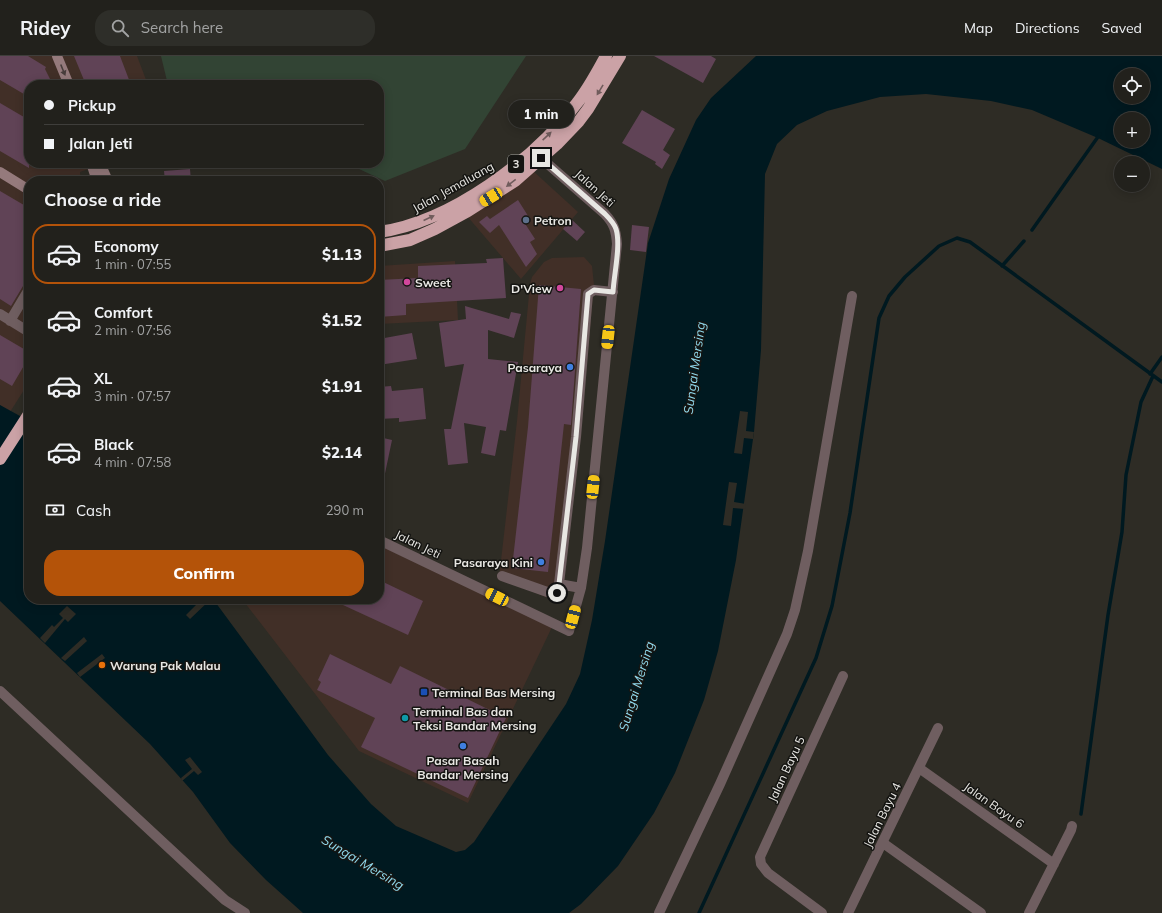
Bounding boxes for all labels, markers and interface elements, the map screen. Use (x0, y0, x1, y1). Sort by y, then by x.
search box (95, 10, 375, 46)
text: Ridey (20, 16, 71, 40)
icon: search (109, 17, 131, 39)
text: Search here (141, 18, 223, 37)
text: Map (964, 19, 993, 37)
text: Directions (1015, 19, 1080, 37)
text: Saved (1102, 19, 1142, 37)
one-way arrow (60, 65, 66, 77)
map controls (1114, 68, 1150, 192)
button: locate (1114, 68, 1150, 104)
one-way arrow (596, 84, 603, 96)
text: Pickup (68, 96, 116, 115)
callout: 1 min (508, 100, 574, 128)
text: 1 min (524, 106, 558, 122)
button: + (1114, 112, 1150, 148)
one-way arrow (542, 131, 552, 141)
text: Jalan Jeti (68, 134, 132, 153)
route end (532, 149, 550, 167)
road number: 3 (508, 155, 524, 173)
button: − (1114, 156, 1150, 192)
street label: Jalan Jemaluang (410, 158, 496, 216)
street label: Jalan Jeti (572, 166, 618, 210)
one-way arrow (506, 179, 517, 188)
car (478, 186, 504, 208)
text: Choose a ride (44, 188, 161, 211)
place label: Petron (534, 213, 572, 228)
one-way arrow (424, 215, 435, 221)
marker: Petron (521, 215, 531, 225)
icon: car (46, 236, 82, 272)
text: Economy (94, 237, 159, 256)
text: $1.13 (322, 245, 362, 264)
text: 1 min · 07:55 (94, 256, 171, 272)
place label: Sweet (415, 275, 451, 290)
marker: Sweet (402, 277, 412, 287)
place label: D'View (511, 281, 552, 296)
marker: D'View (555, 283, 565, 293)
icon: car (46, 302, 82, 338)
text: Comfort (94, 303, 152, 322)
text: $1.52 (322, 311, 362, 330)
water label: Sungai Mersing (680, 321, 708, 415)
text: 2 min · 07:56 (94, 322, 171, 338)
car (601, 324, 615, 350)
place label: Pasaraya (508, 360, 562, 375)
marker: Pasaraya (565, 362, 575, 372)
icon: car (46, 368, 82, 404)
text: XL (94, 369, 112, 388)
text: $1.91 (322, 377, 362, 396)
text: 3 min · 07:57 (94, 388, 171, 404)
icon: car (46, 434, 82, 470)
text: Black (94, 435, 133, 454)
text: $2.14 (322, 443, 362, 462)
text: 4 min · 07:58 (94, 454, 171, 470)
car (586, 474, 600, 500)
icon: cash (44, 499, 66, 521)
text: Cash (76, 501, 111, 520)
text: 290 m (326, 502, 364, 518)
street label: Jalan Jeti (393, 527, 443, 562)
button: Confirm (44, 550, 364, 596)
place label: Pasaraya Kini (454, 555, 533, 570)
marker: Pasaraya Kini (536, 557, 546, 567)
route start (548, 584, 566, 602)
car (484, 586, 510, 608)
car (564, 604, 582, 630)
water label: Sungai Mersing (615, 639, 657, 733)
place label: Warung Pak Malau (110, 658, 221, 673)
marker: Warung Pak Malau (97, 660, 107, 670)
place label: Terminal Bas Mersing (432, 685, 555, 700)
marker: Terminal Bas Mersing (419, 687, 429, 697)
place label: Terminal Bas dan Teksi Bandar Mersing (413, 704, 536, 733)
marker: Terminal Bas dan Teksi Bandar Mersing (400, 713, 410, 723)
street label: Jalan Bayu 5 (764, 734, 808, 804)
marker: Pasar Basah Bandar Mersing (458, 741, 468, 751)
place label: Pasar Basah Bandar Mersing (417, 753, 509, 782)
street label: Jalan Bayu 6 (961, 779, 1027, 831)
street label: Jalan Bayu 4 (860, 780, 904, 850)
water label: Sungai Mersing (319, 831, 407, 893)

